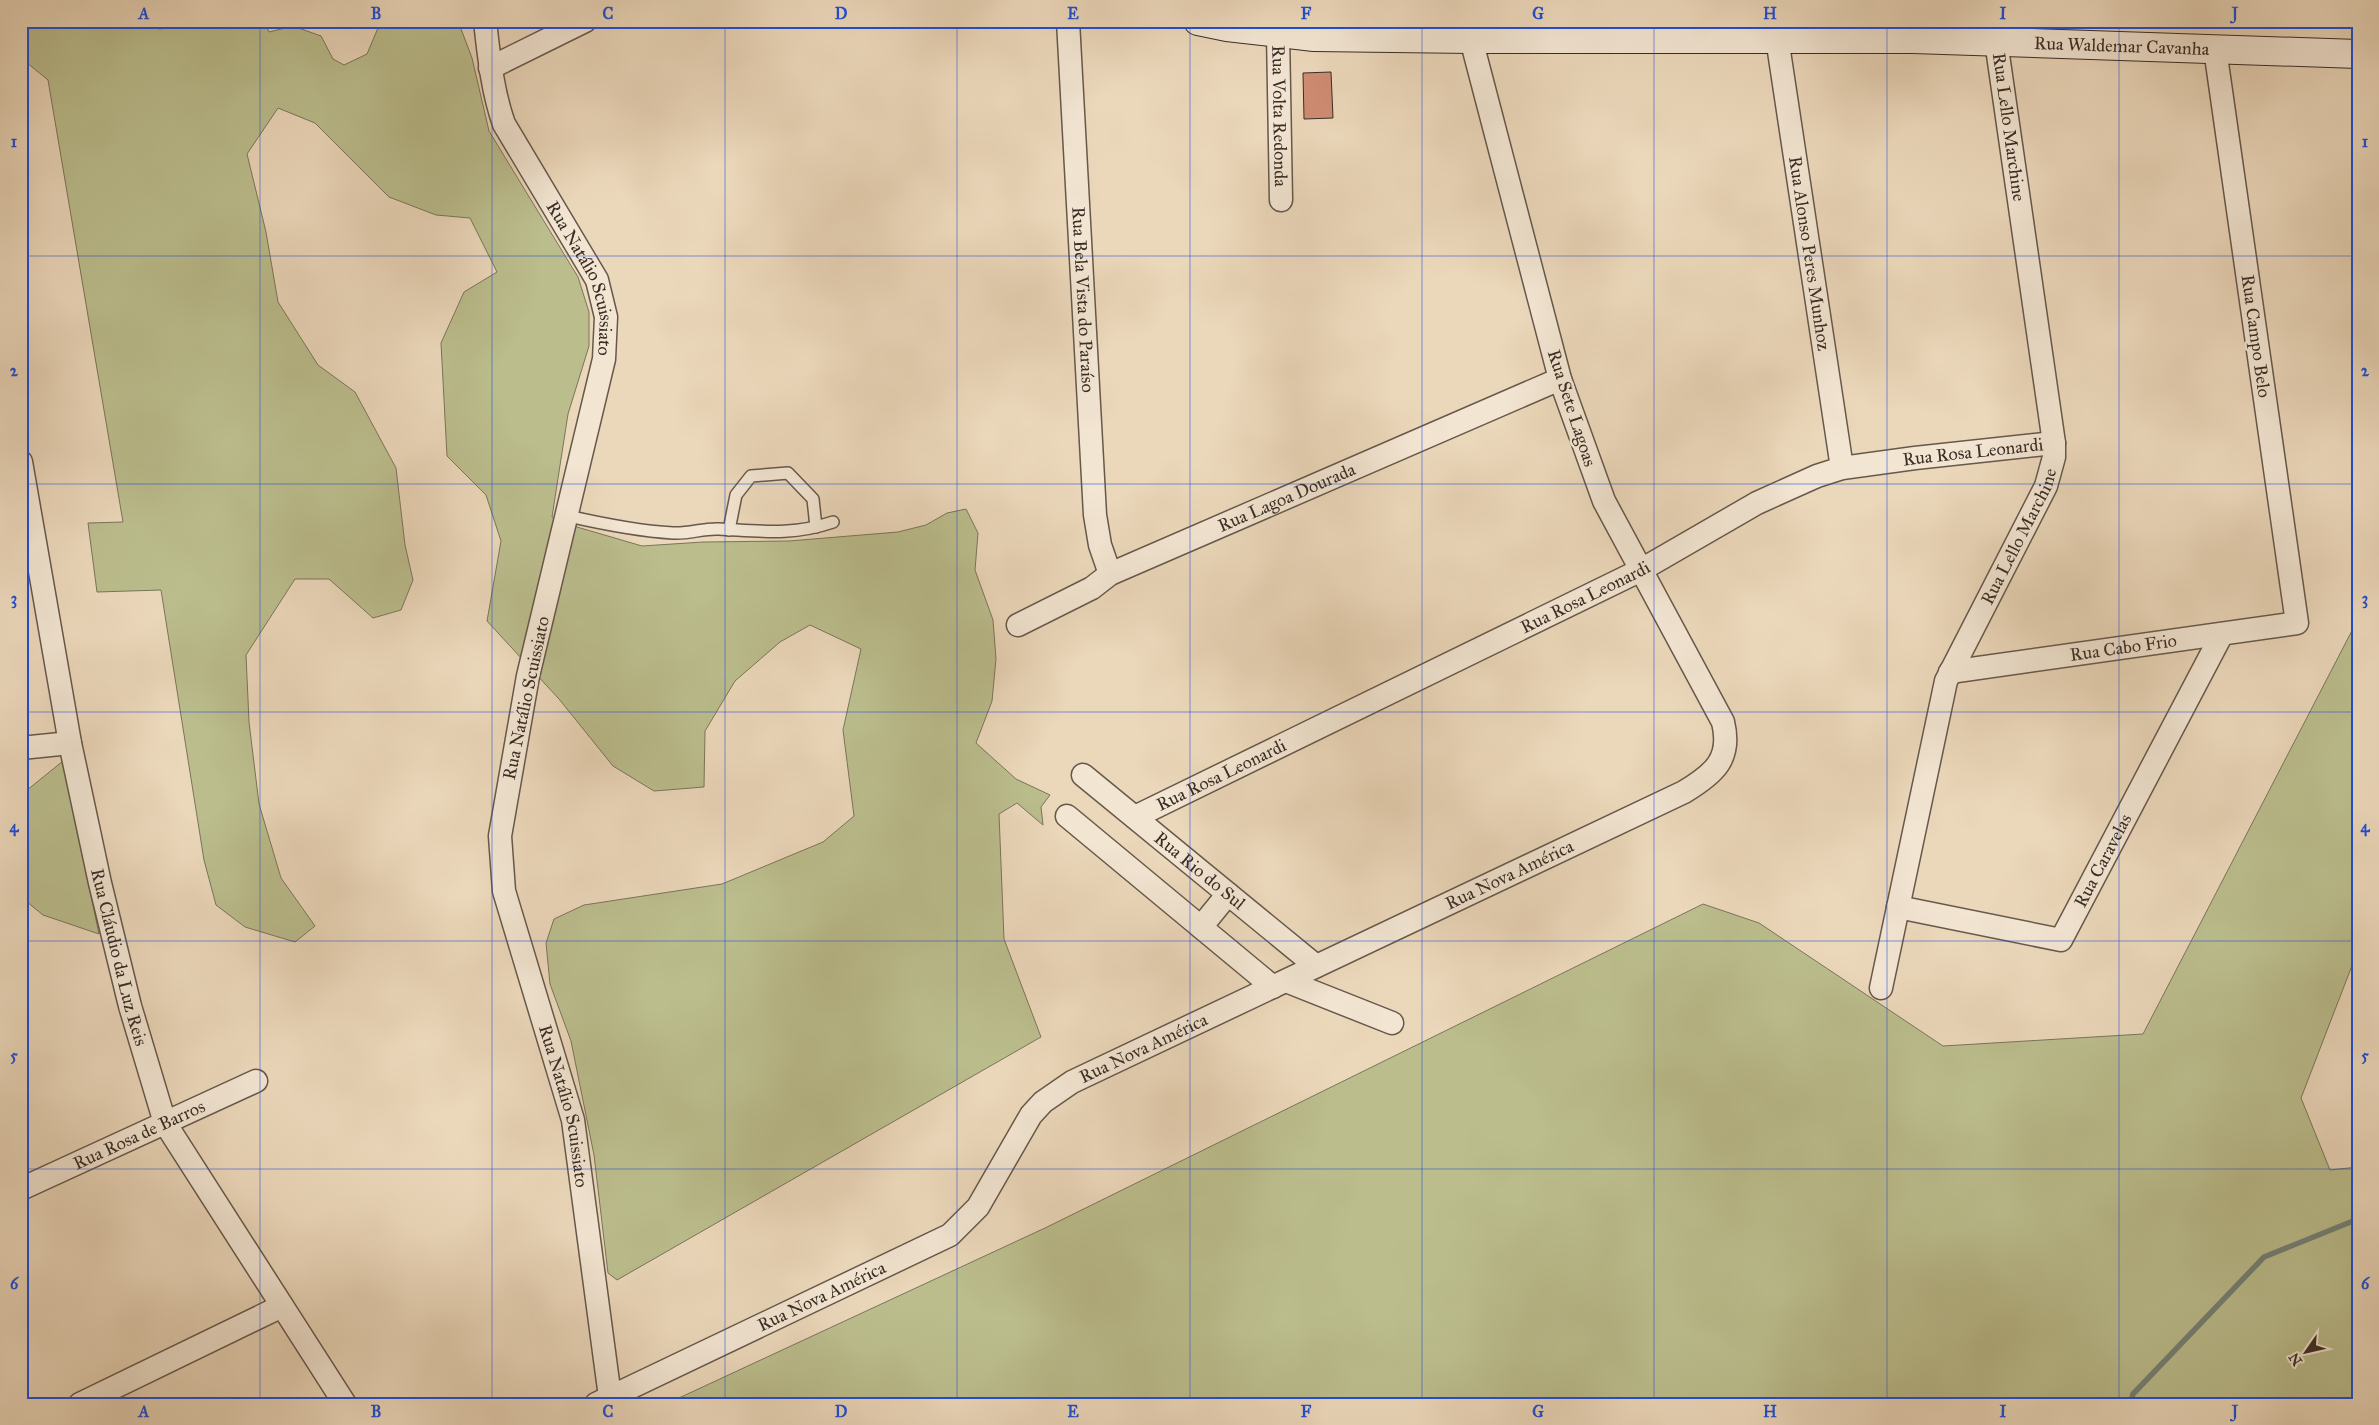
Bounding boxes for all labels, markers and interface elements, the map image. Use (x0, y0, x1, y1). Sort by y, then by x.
text: A (138, 4, 150, 23)
text: B (371, 4, 381, 23)
text: C (603, 4, 614, 23)
text: D (835, 4, 848, 23)
text: E (1067, 4, 1079, 23)
text: F (1301, 4, 1312, 23)
text: G (1532, 4, 1544, 23)
text: H (1763, 4, 1777, 23)
text: I (2000, 4, 2007, 23)
text: J (2230, 4, 2239, 24)
street label: Rua Waldemar Cavanha (2034, 32, 2210, 60)
street label: Rua Volta Redonda (1267, 45, 1292, 187)
street label: Rua Lello Marchine (1988, 51, 2030, 203)
text: 1 (11, 132, 18, 151)
text: 1 (2362, 132, 2369, 151)
street label: Rua Alonso Peres Munhoz (1784, 155, 1835, 352)
street label: Rua Natálio Scuissiato (541, 197, 617, 356)
street label: Rua Bela Vista do Paraíso (1067, 206, 1099, 393)
street label: Rua Campo Belo (2236, 273, 2276, 399)
street label: Rua Sete Lagoas (1542, 347, 1601, 470)
text: 2 (10, 361, 19, 380)
text: 2 (2361, 361, 2370, 380)
street label: Rua Rosa Leonardi (1901, 433, 2044, 471)
street label: Rua Lagoa Dourada (1214, 458, 1359, 537)
street label: Rua Lello Marchine (1976, 466, 2061, 608)
street label: Rua Rosa Leonardi (1517, 556, 1654, 638)
text: 3 (11, 589, 17, 609)
text: 3 (2362, 589, 2368, 609)
street label: Rua Natálio Scuissiato (498, 614, 554, 782)
street label: Rua Cabo Frio (2068, 629, 2178, 666)
street label: Rua Rosa Leonardi (1153, 734, 1290, 816)
street label: Rua Caravelas (2069, 810, 2136, 911)
text: 4 (10, 817, 20, 837)
text: 4 (2361, 817, 2371, 837)
street label: Rua Rio do Sul (1150, 827, 1250, 915)
street label: Rua Nova América (1442, 835, 1577, 914)
street label: Rua Cláudio da Luz Reis (86, 866, 152, 1049)
street label: Rua Nova América (1076, 1008, 1211, 1088)
street label: Rua Natálio Scuissiato (534, 1022, 593, 1189)
text: 5 (10, 1046, 18, 1065)
text: 5 (2361, 1046, 2369, 1065)
street label: Rua Rosa de Barros (70, 1095, 208, 1174)
street label: Rua Nova América (754, 1256, 890, 1336)
text: 6 (10, 1274, 19, 1293)
text: 6 (2361, 1274, 2370, 1293)
north arrow (2282, 1328, 2332, 1378)
text: N (2285, 1349, 2306, 1369)
text: A (138, 1402, 150, 1421)
text: B (371, 1402, 381, 1421)
text: C (603, 1402, 614, 1421)
text: D (835, 1402, 848, 1421)
text: E (1067, 1402, 1079, 1421)
text: F (1301, 1402, 1312, 1421)
text: G (1532, 1402, 1544, 1421)
text: H (1763, 1402, 1777, 1421)
text: I (2000, 1402, 2007, 1421)
text: J (2230, 1402, 2239, 1422)

